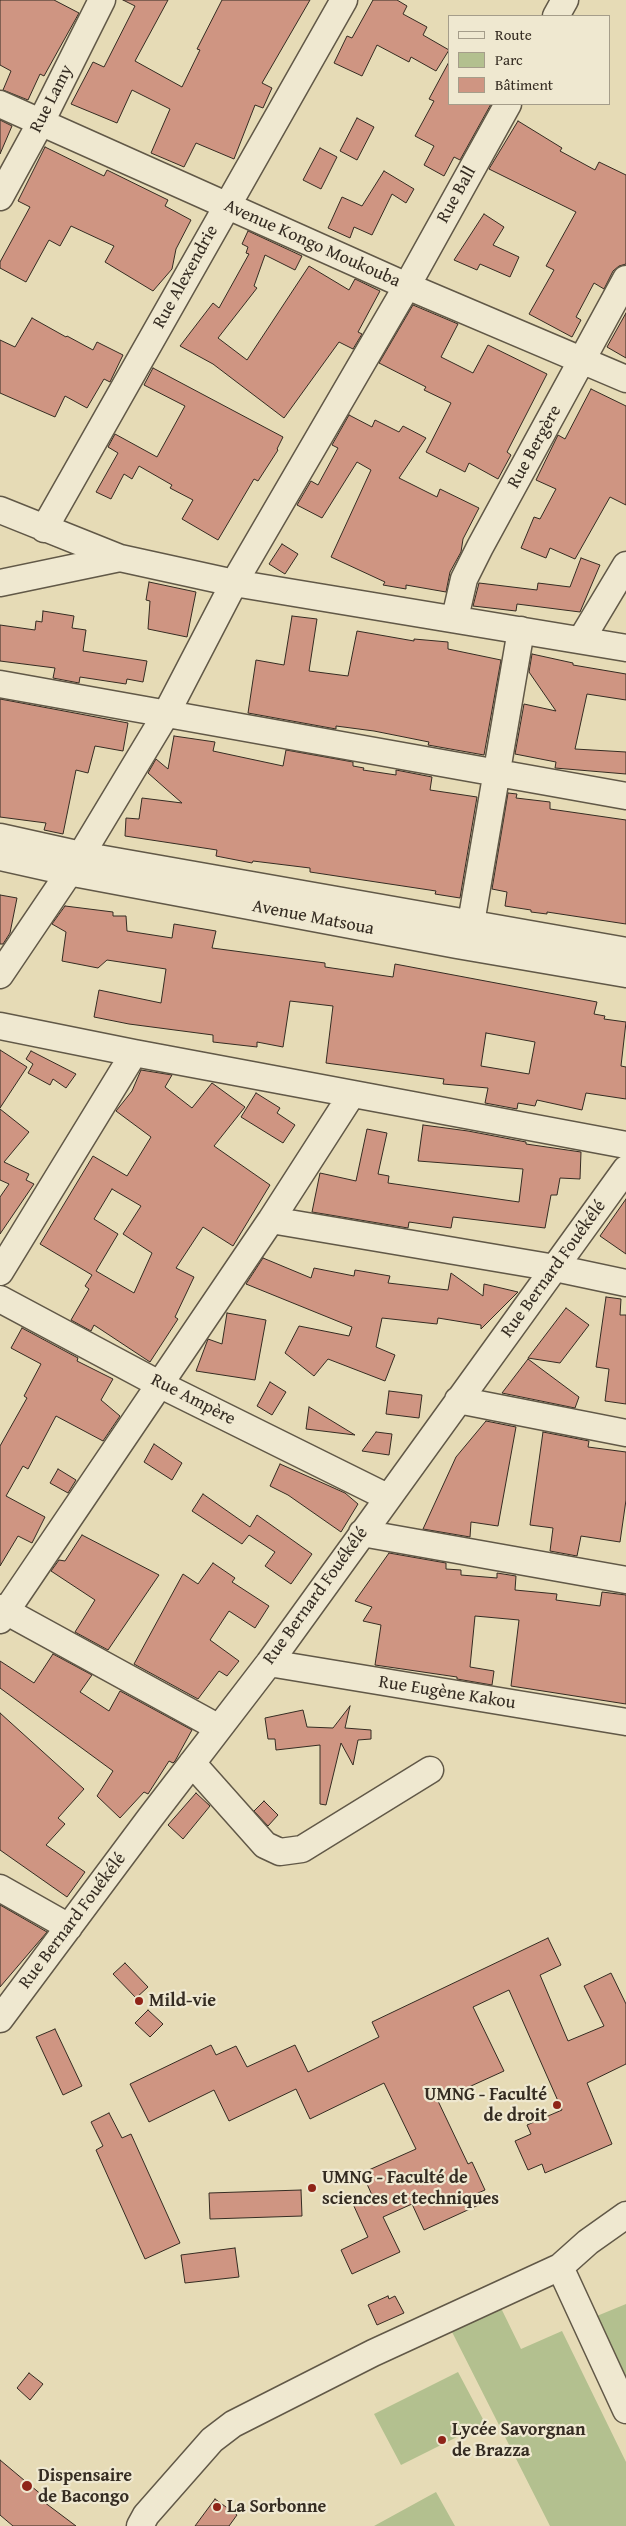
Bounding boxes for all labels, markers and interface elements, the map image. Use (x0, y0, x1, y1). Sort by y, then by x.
legend (448, 15, 611, 105)
text: Route (495, 24, 532, 45)
text: Parc (495, 49, 523, 70)
street label: Rue Lamy (26, 61, 78, 137)
text: Bâtiment (495, 74, 553, 95)
street label: Rue Ball (433, 163, 481, 227)
street label: Avenue Kongo Moukouba (221, 195, 403, 293)
street label: Rue Alexendrie (149, 222, 223, 332)
street label: Rue Bergère (503, 402, 567, 492)
street label: Avenue Matsoua (250, 896, 376, 940)
street label: Rue Bernard Fouékélé (497, 1196, 611, 1342)
street label: Rue Ampère (147, 1370, 239, 1430)
street label: Rue Bernard Fouékélé (259, 1523, 373, 1669)
street label: Rue Eugène Kakou (377, 1672, 517, 1714)
street label: Rue Bernard Fouékélé (15, 1849, 131, 1993)
place label: Mild-vie (149, 1990, 216, 2012)
marker: Mild-vie (133, 1995, 145, 2007)
place label: UMNG - Faculté de droit (424, 2084, 547, 2126)
marker: UMNG - Faculté de droit (551, 2099, 563, 2111)
place label: UMNG - Faculté de sciences et techniques (322, 2167, 499, 2210)
marker: UMNG - Faculté de sciences et techniques (306, 2182, 318, 2194)
place label: Lycée Savorgnan de Brazza (452, 2419, 586, 2462)
marker: Lycée Savorgnan de Brazza (436, 2434, 448, 2446)
place label: Dispensaire de Bacongo (38, 2465, 132, 2508)
marker: Dispensaire de Bacongo (20, 2479, 34, 2493)
place label: La Sorbonne (227, 2496, 326, 2518)
marker: La Sorbonne (211, 2501, 223, 2513)

